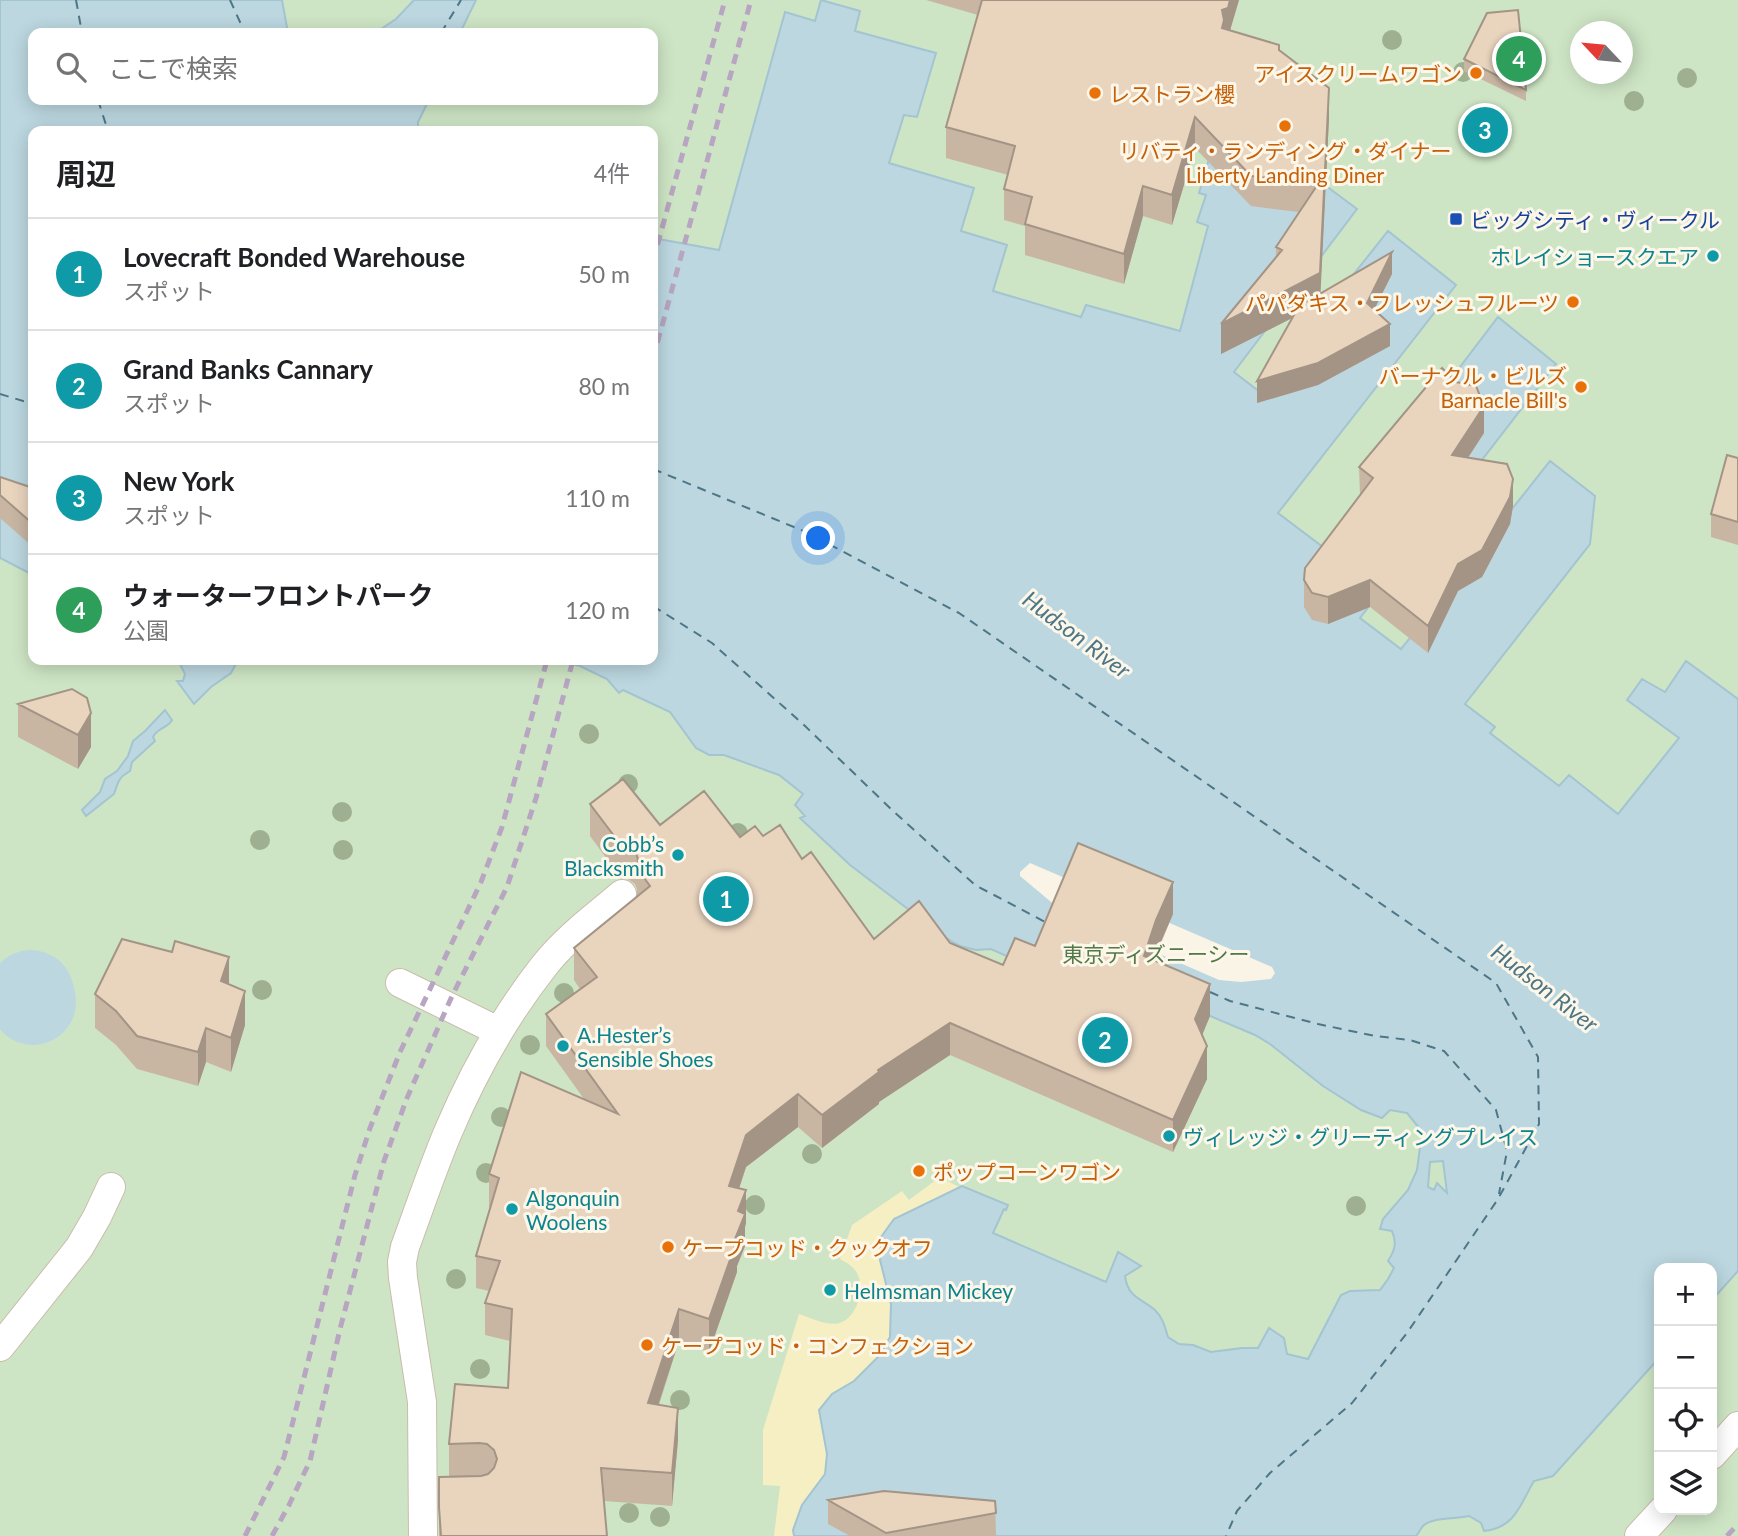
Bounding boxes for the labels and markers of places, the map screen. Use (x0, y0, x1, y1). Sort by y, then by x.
pin: 4 (1496, 33, 1542, 85)
place label: アイスクリームワゴン (1254, 61, 1462, 86)
marker: アイスクリームワゴン (1468, 65, 1484, 81)
place label: レストラン櫻 (1109, 81, 1235, 106)
marker: レストラン櫻 (1087, 85, 1103, 101)
pin: 3 (1462, 104, 1508, 156)
marker: リバティ・ランディング・ダイナー Liberty Landing Diner (1277, 118, 1293, 134)
place label: リバティ・ランディング・ダイナー Liberty Landing Diner (1119, 138, 1451, 187)
place label: ビッグシティ・ヴィークル (1470, 207, 1720, 232)
marker: ビッグシティ・ヴィークル (1448, 211, 1464, 227)
place label: ホレイショースクエア (1490, 244, 1699, 269)
marker: ホレイショースクエア (1705, 248, 1721, 264)
place label: パパダキス・フレッシュフルーツ (1245, 290, 1559, 315)
marker: パパダキス・フレッシュフルーツ (1565, 294, 1581, 310)
place label: バーナクル・ビルズ Barnacle Bill's (1379, 363, 1567, 412)
marker: バーナクル・ビルズ Barnacle Bill's (1573, 379, 1589, 395)
place label: Cobb’s Blacksmith (564, 831, 664, 880)
marker: Cobb’s Blacksmith (670, 847, 686, 863)
pin: 1 (703, 873, 749, 925)
pin: 2 (1082, 1014, 1128, 1066)
place label: A.Hester’s Sensible Shoes (577, 1022, 713, 1071)
marker: A.Hester’s Sensible Shoes (555, 1038, 571, 1054)
place label: ヴィレッジ・グリーティングプレイス (1183, 1124, 1538, 1149)
marker: ヴィレッジ・グリーティングプレイス (1161, 1128, 1177, 1144)
place label: ポップコーンワゴン (933, 1159, 1121, 1184)
marker: ポップコーンワゴン (911, 1163, 927, 1179)
place label: Algonquin Woolens (526, 1185, 620, 1234)
marker: Algonquin Woolens (504, 1201, 520, 1217)
place label: ケープコッド・クックオフ (682, 1235, 933, 1260)
marker: ケープコッド・クックオフ (660, 1239, 676, 1255)
place label: Helmsman Mickey (844, 1278, 1013, 1303)
marker: Helmsman Mickey (822, 1282, 838, 1298)
place label: ケープコッド・コンフェクション (661, 1333, 974, 1358)
marker: ケープコッド・コンフェクション (639, 1337, 655, 1353)

